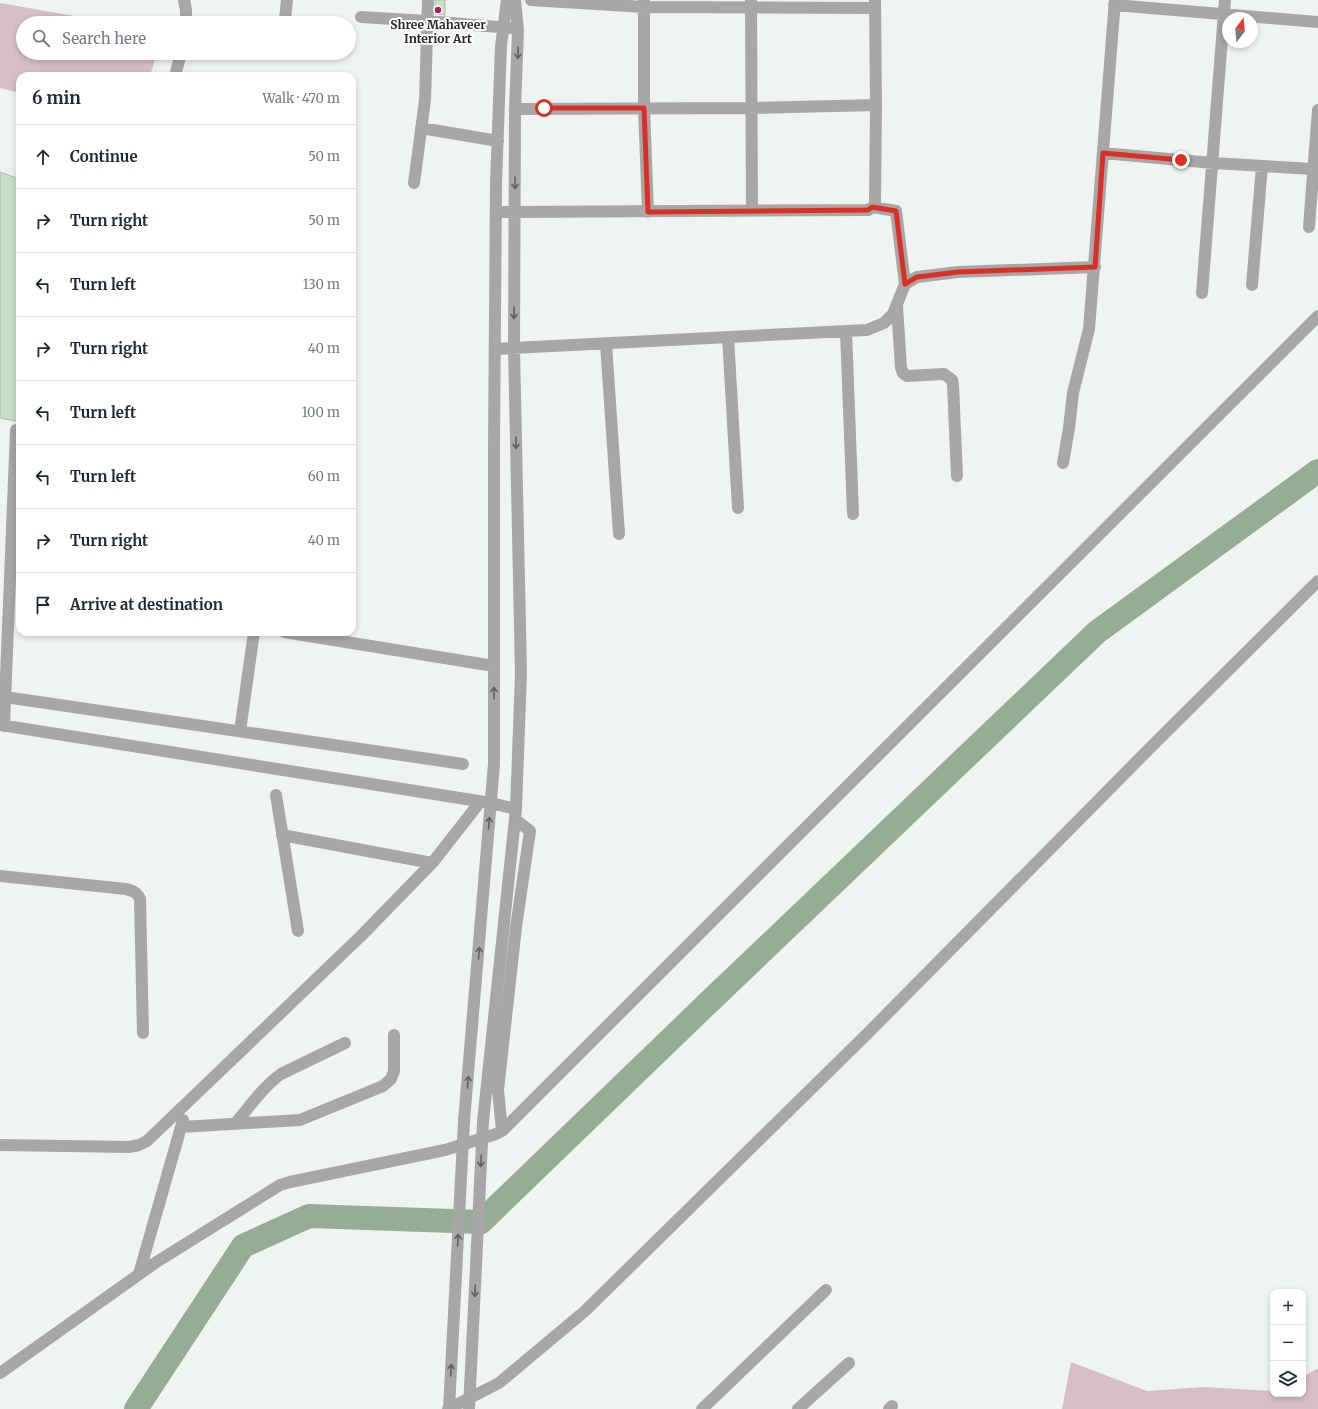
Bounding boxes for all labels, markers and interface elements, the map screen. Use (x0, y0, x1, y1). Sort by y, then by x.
marker: Shree Mahaveer Interior Art (433, 5, 443, 15)
north arrow (1222, 12, 1258, 48)
search box (16, 16, 356, 60)
place label: Shree Mahaveer Interior Art (390, 17, 486, 46)
icon: search (30, 27, 52, 49)
text: Search here (62, 29, 146, 48)
one-way arrow (514, 46, 521, 59)
text: 6 min (32, 87, 81, 109)
text: Walk · 470 m (262, 90, 340, 107)
route start (535, 99, 553, 117)
icon: ahead (32, 146, 54, 168)
text: Continue (70, 147, 138, 166)
text: 50 m (308, 148, 340, 165)
route end (1172, 151, 1190, 169)
one-way arrow (511, 176, 519, 189)
icon: right (32, 210, 54, 232)
text: Turn right (70, 211, 148, 230)
text: 50 m (308, 212, 340, 229)
icon: left (32, 274, 54, 296)
text: Turn left (70, 275, 136, 294)
text: 130 m (303, 276, 340, 293)
one-way arrow (510, 306, 518, 319)
icon: right (32, 338, 54, 360)
text: Turn right (70, 339, 148, 358)
text: 40 m (308, 340, 340, 357)
icon: left (32, 402, 54, 424)
text: Turn left (70, 403, 136, 422)
text: 100 m (302, 404, 340, 421)
one-way arrow (512, 436, 520, 449)
icon: left (32, 466, 54, 488)
text: Turn left (70, 467, 136, 486)
text: 60 m (308, 468, 340, 485)
icon: right (32, 530, 54, 552)
text: Turn right (70, 531, 148, 550)
text: 40 m (308, 532, 340, 549)
icon: arrive (32, 594, 54, 616)
text: Arrive at destination (70, 595, 223, 614)
one-way arrow (490, 687, 498, 700)
one-way arrow (486, 817, 493, 830)
one-way arrow (475, 947, 482, 960)
one-way arrow (464, 1076, 471, 1089)
one-way arrow (477, 1154, 485, 1167)
one-way arrow (455, 1234, 462, 1247)
one-way arrow (471, 1284, 479, 1297)
map controls (1270, 1289, 1306, 1397)
button: + (1270, 1289, 1306, 1325)
button: − (1270, 1325, 1306, 1361)
button: layers (1270, 1361, 1306, 1397)
one-way arrow (448, 1364, 455, 1377)

